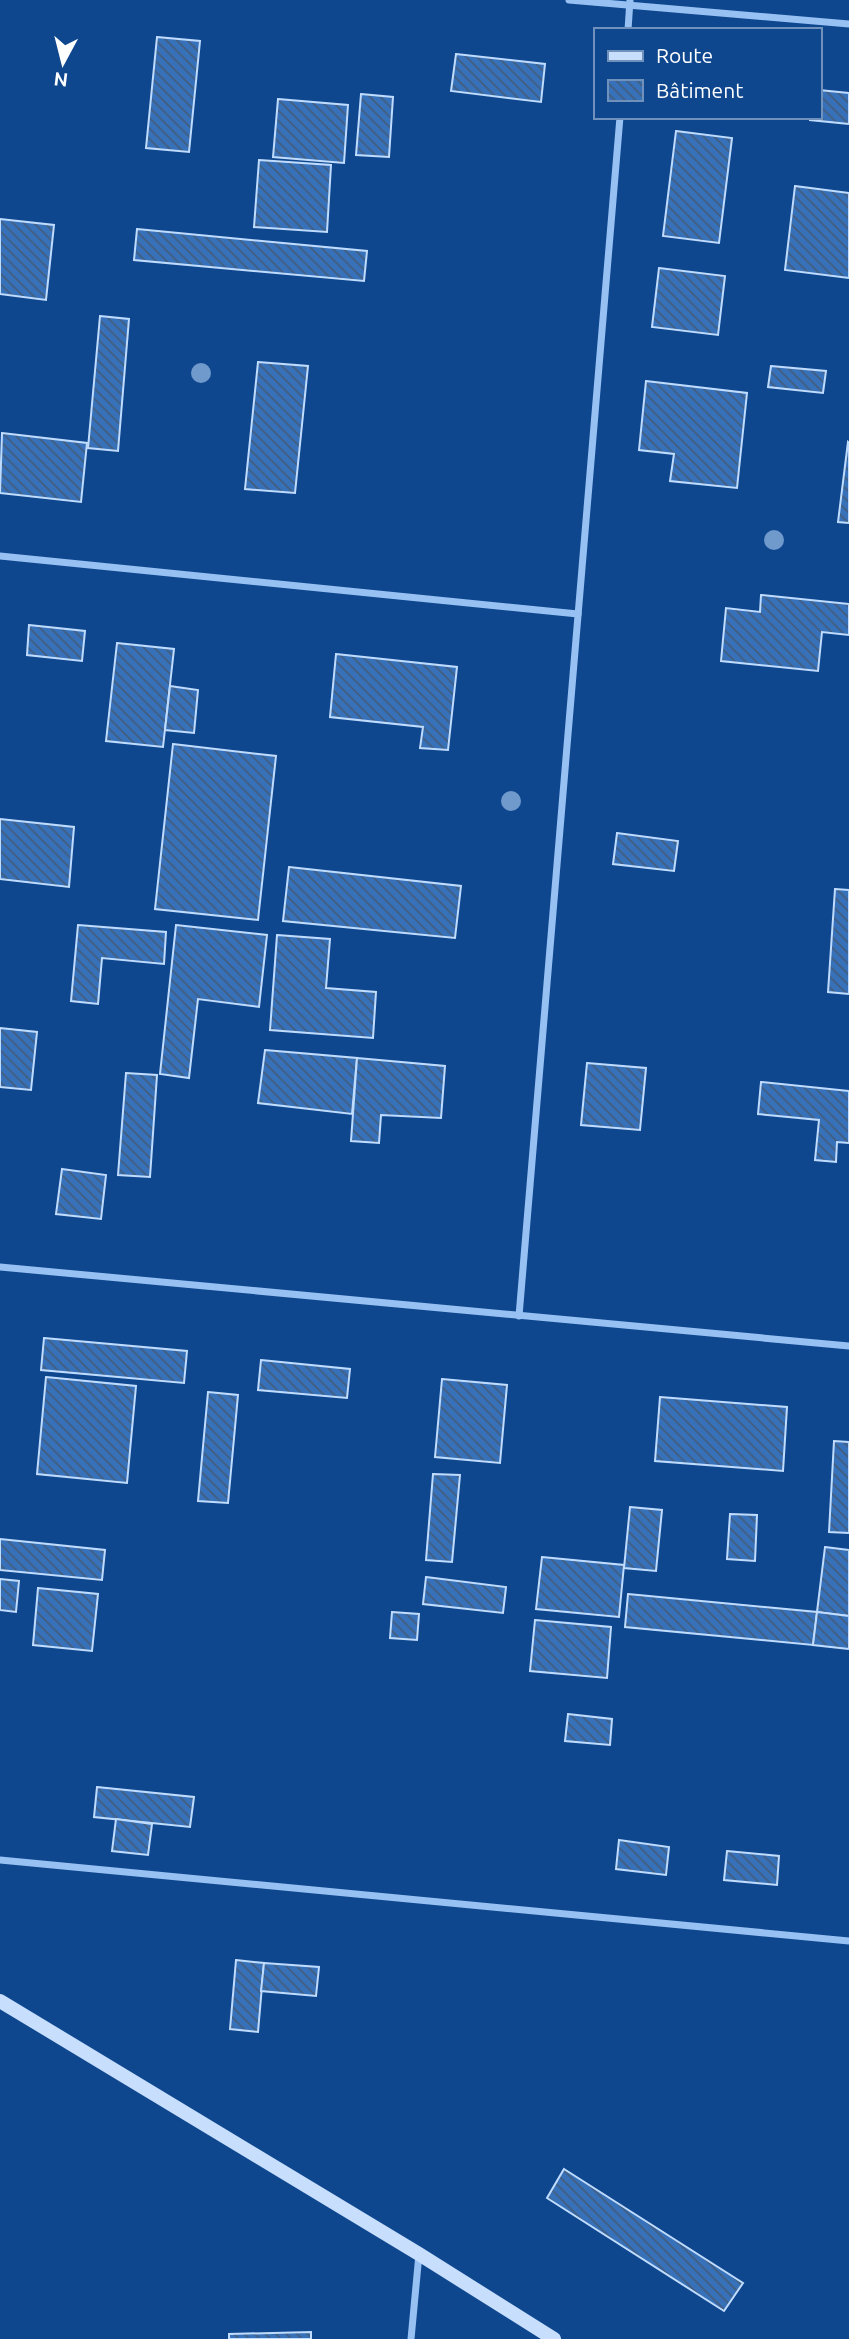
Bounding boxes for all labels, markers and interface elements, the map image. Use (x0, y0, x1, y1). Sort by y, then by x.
north arrow (28, 28, 98, 98)
legend (594, 28, 821, 119)
text: Route (656, 43, 713, 67)
text: N (53, 68, 69, 92)
text: Bâtiment (656, 78, 743, 102)

